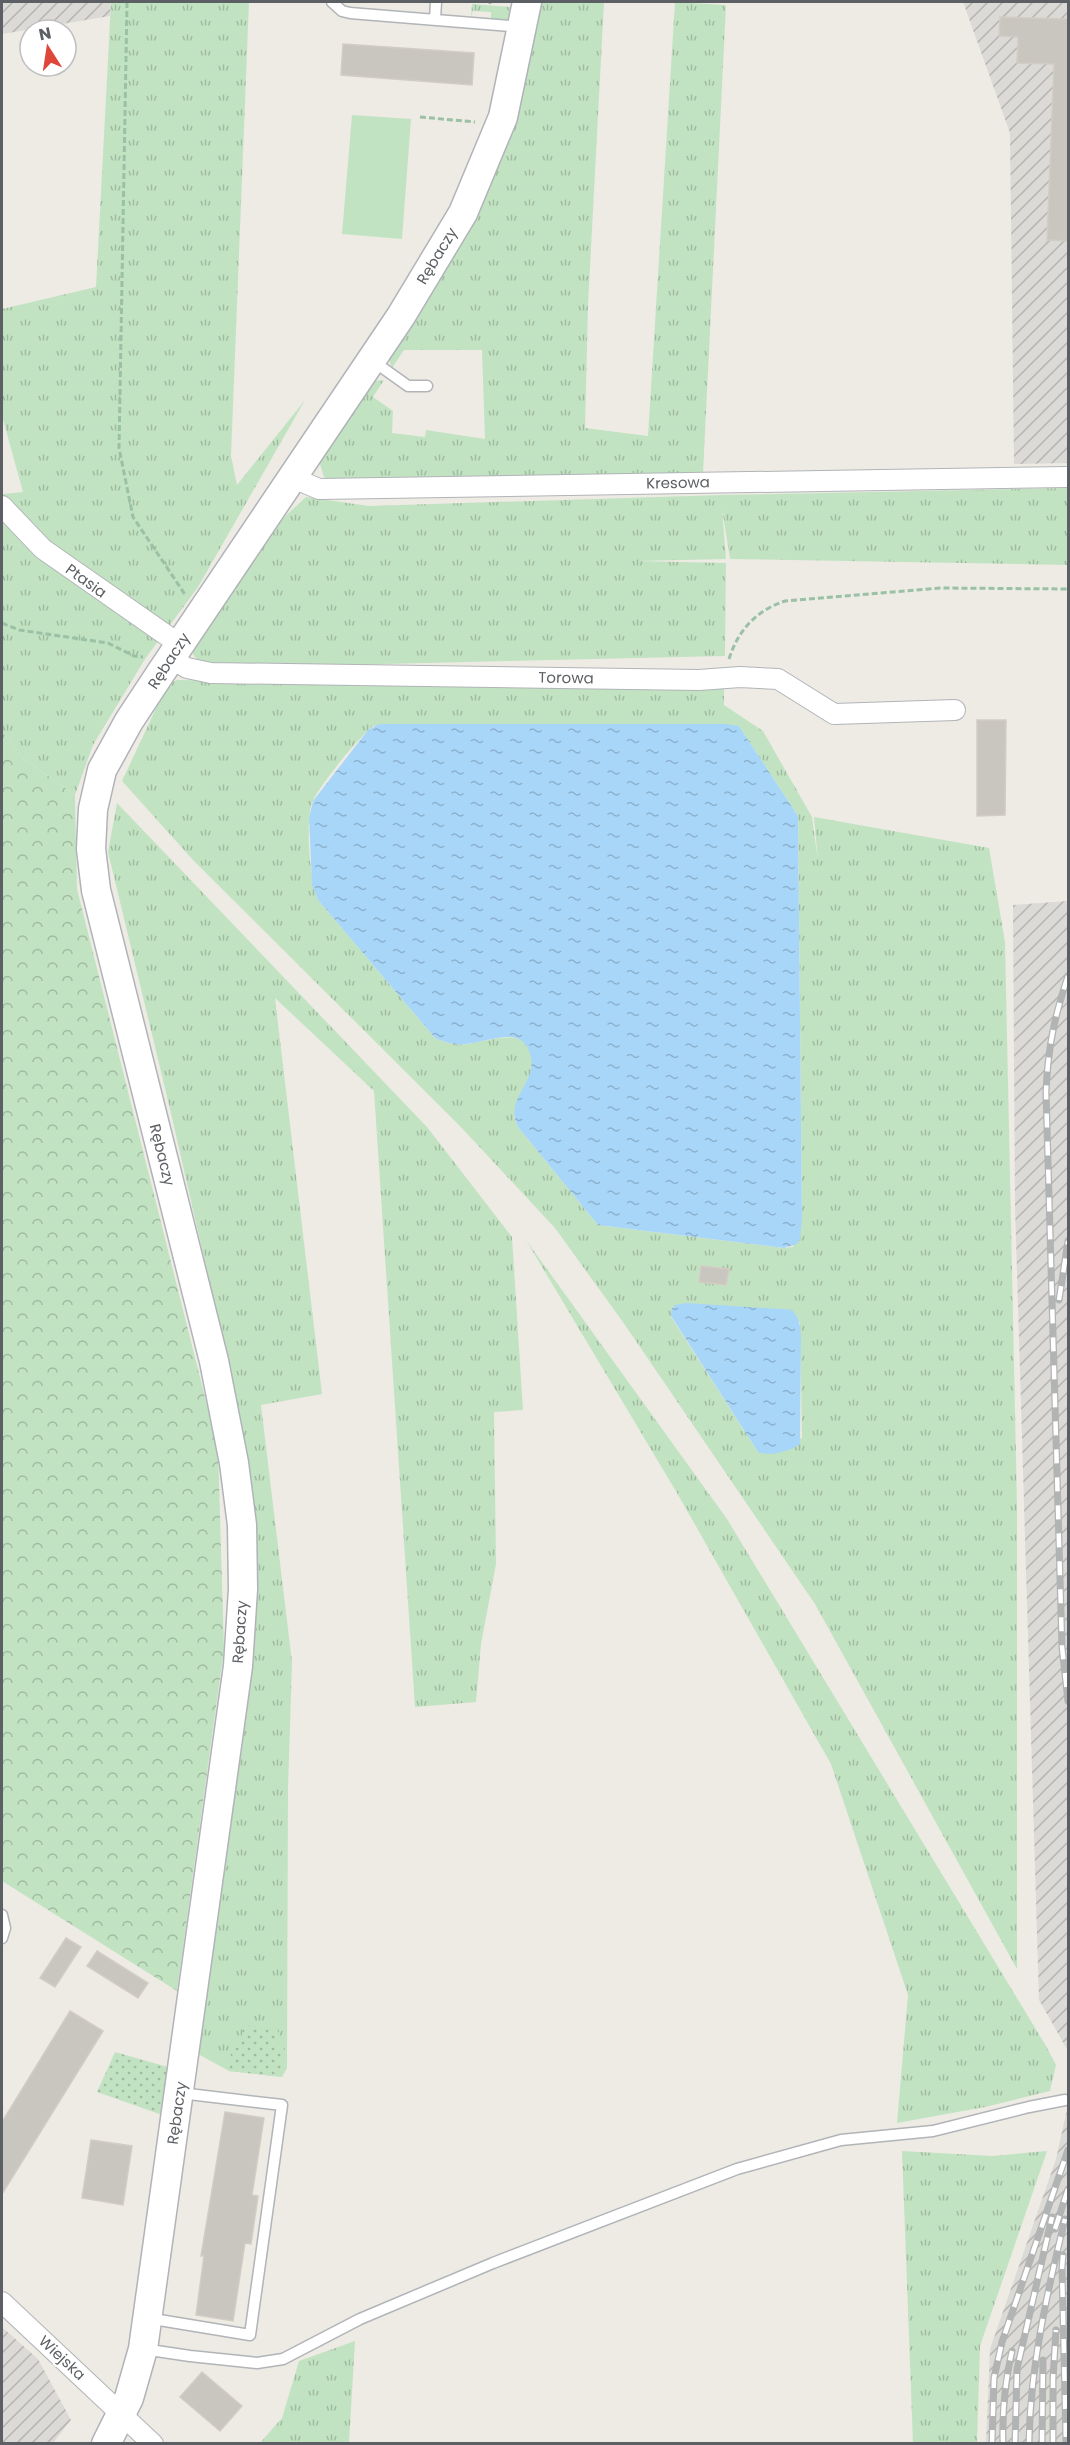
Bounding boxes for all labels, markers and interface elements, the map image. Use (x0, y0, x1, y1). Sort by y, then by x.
north arrow (18, 18, 78, 78)
text: N (37, 21, 53, 46)
street label: Rębaczy (411, 223, 462, 288)
street label: Kresowa (646, 471, 710, 494)
street label: Ptasia (62, 559, 111, 603)
street label: Rębaczy (143, 628, 195, 693)
street label: Torowa (538, 667, 594, 688)
street label: Rębaczy (145, 1122, 180, 1189)
street label: Rębaczy (227, 1599, 252, 1664)
street label: Rębaczy (162, 2080, 191, 2146)
street label: Wiejska (34, 2331, 90, 2385)

